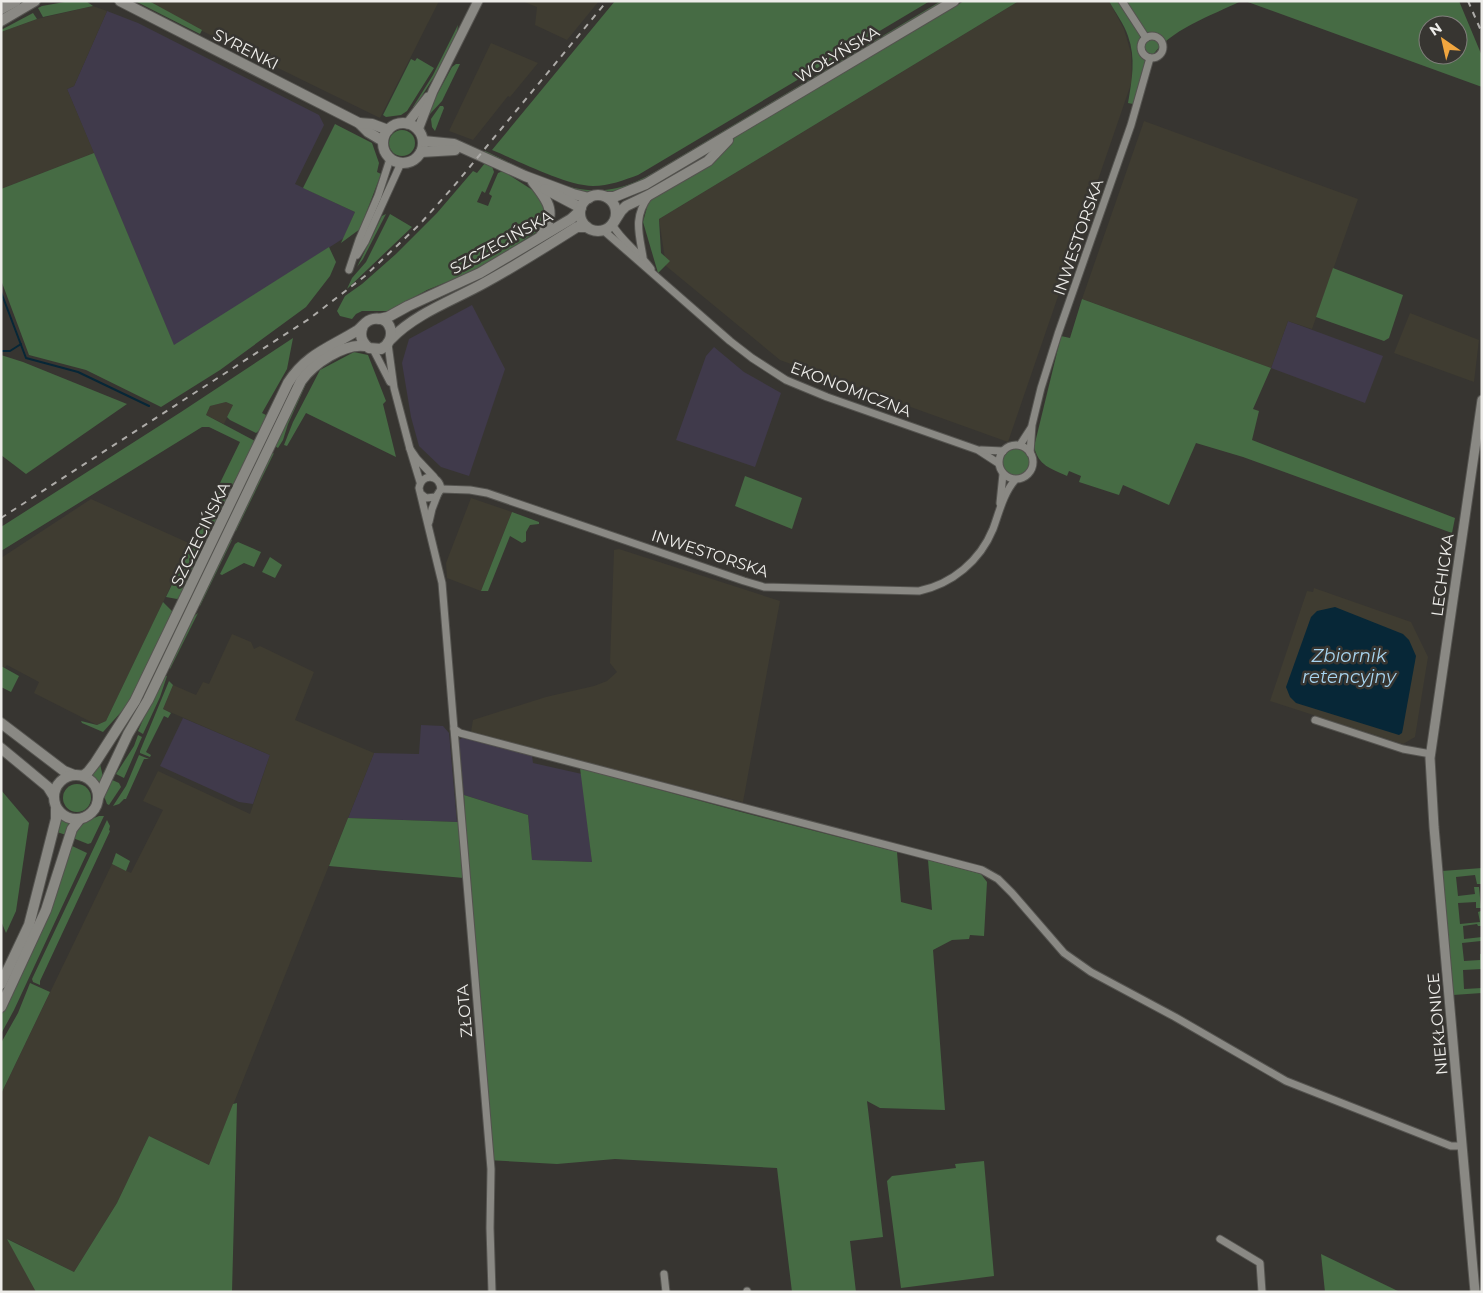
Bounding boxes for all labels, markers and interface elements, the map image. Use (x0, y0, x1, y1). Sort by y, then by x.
north arrow (1418, 15, 1468, 65)
text: N (1426, 19, 1445, 40)
street label: WOŁYŃSKA (792, 22, 883, 87)
street label: SYRENKI (210, 25, 282, 74)
street label: INWESTORSKA (1050, 176, 1107, 298)
street label: SZCZECIŃSKA (447, 206, 556, 278)
street label: EKONOMICZNA (788, 358, 914, 421)
street label: SZCZECIŃSKA (167, 478, 234, 590)
street label: INWESTORSKA (649, 526, 771, 581)
street label: LECHICKA (1427, 532, 1458, 618)
water label: Zbiornik retencyjny (1302, 645, 1397, 688)
street label: NIEKŁONICE (1424, 972, 1451, 1076)
street label: ZŁOTA (453, 983, 476, 1038)

